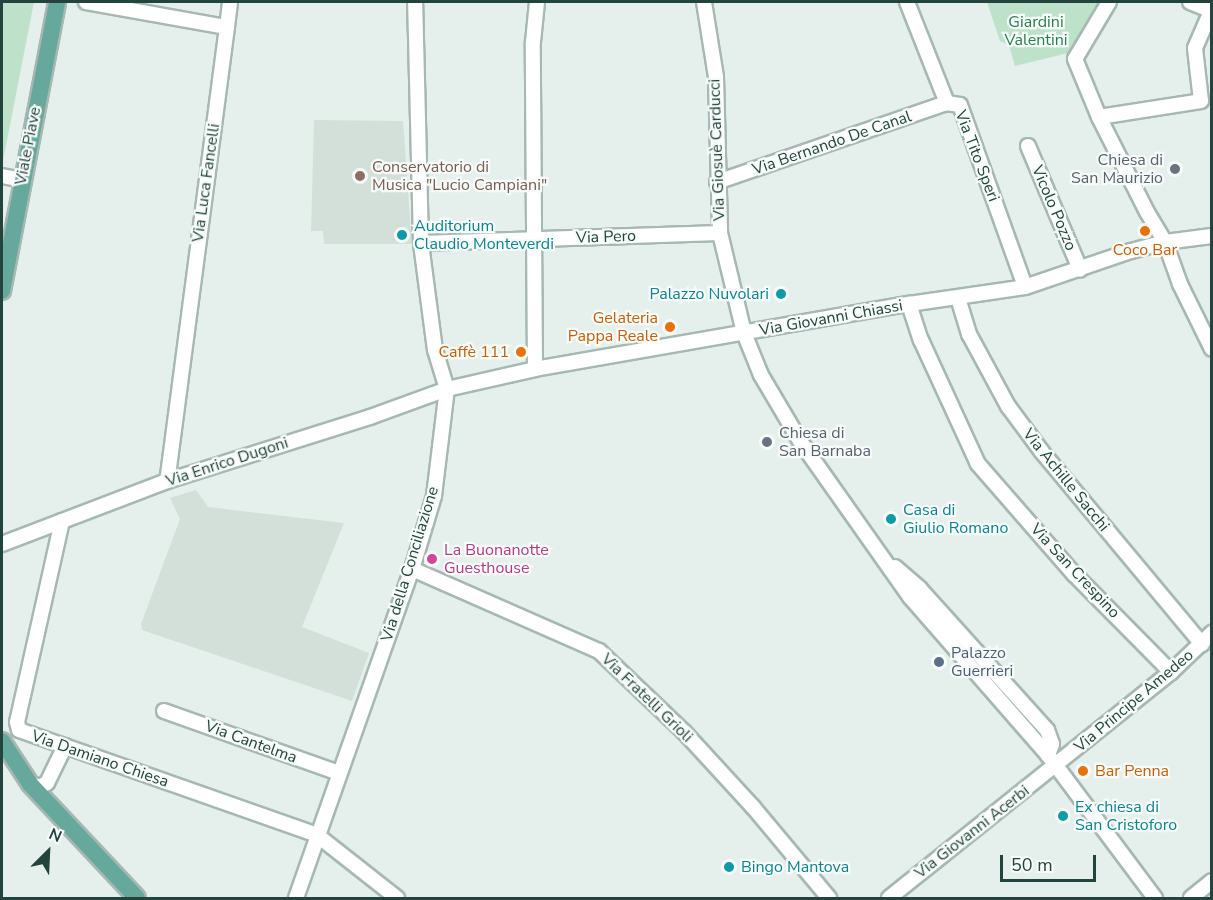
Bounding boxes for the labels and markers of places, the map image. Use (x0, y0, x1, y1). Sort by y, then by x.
place label: Chiesa di San Maurizio (1071, 150, 1163, 188)
place label: Conservatorio di Musica "Lucio Campiani" (372, 157, 547, 195)
marker: Chiesa di San Maurizio (1168, 162, 1182, 176)
marker: Conservatorio di Musica "Lucio Campiani" (353, 169, 367, 183)
place label: Auditorium Claudio Monteverdi (414, 216, 554, 254)
marker: Coco Bar (1138, 224, 1152, 238)
marker: Auditorium Claudio Monteverdi (395, 228, 409, 242)
place label: Coco Bar (1113, 240, 1177, 260)
place label: Palazzo Nuvolari (649, 284, 769, 304)
marker: Palazzo Nuvolari (774, 287, 788, 301)
place label: Gelateria Pappa Reale (568, 308, 658, 346)
marker: Gelateria Pappa Reale (663, 320, 677, 334)
place label: Caffè 111 (438, 342, 509, 362)
marker: Caffè 111 (514, 345, 528, 359)
place label: Chiesa di San Barnaba (779, 423, 871, 461)
marker: Chiesa di San Barnaba (760, 435, 774, 449)
place label: Casa di Giulio Romano (903, 500, 1008, 538)
marker: Casa di Giulio Romano (884, 512, 898, 526)
place label: La Buonanotte Guesthouse (444, 540, 549, 578)
marker: La Buonanotte Guesthouse (425, 552, 439, 566)
place label: Palazzo Guerrieri (951, 643, 1013, 681)
marker: Palazzo Guerrieri (932, 655, 946, 669)
place label: Bar Penna (1095, 761, 1169, 781)
marker: Bar Penna (1076, 764, 1090, 778)
place label: Ex chiesa di San Cristoforo (1075, 797, 1177, 835)
marker: Ex chiesa di San Cristoforo (1056, 809, 1070, 823)
place label: Bingo Mantova (741, 857, 849, 877)
marker: Bingo Mantova (722, 860, 736, 874)

